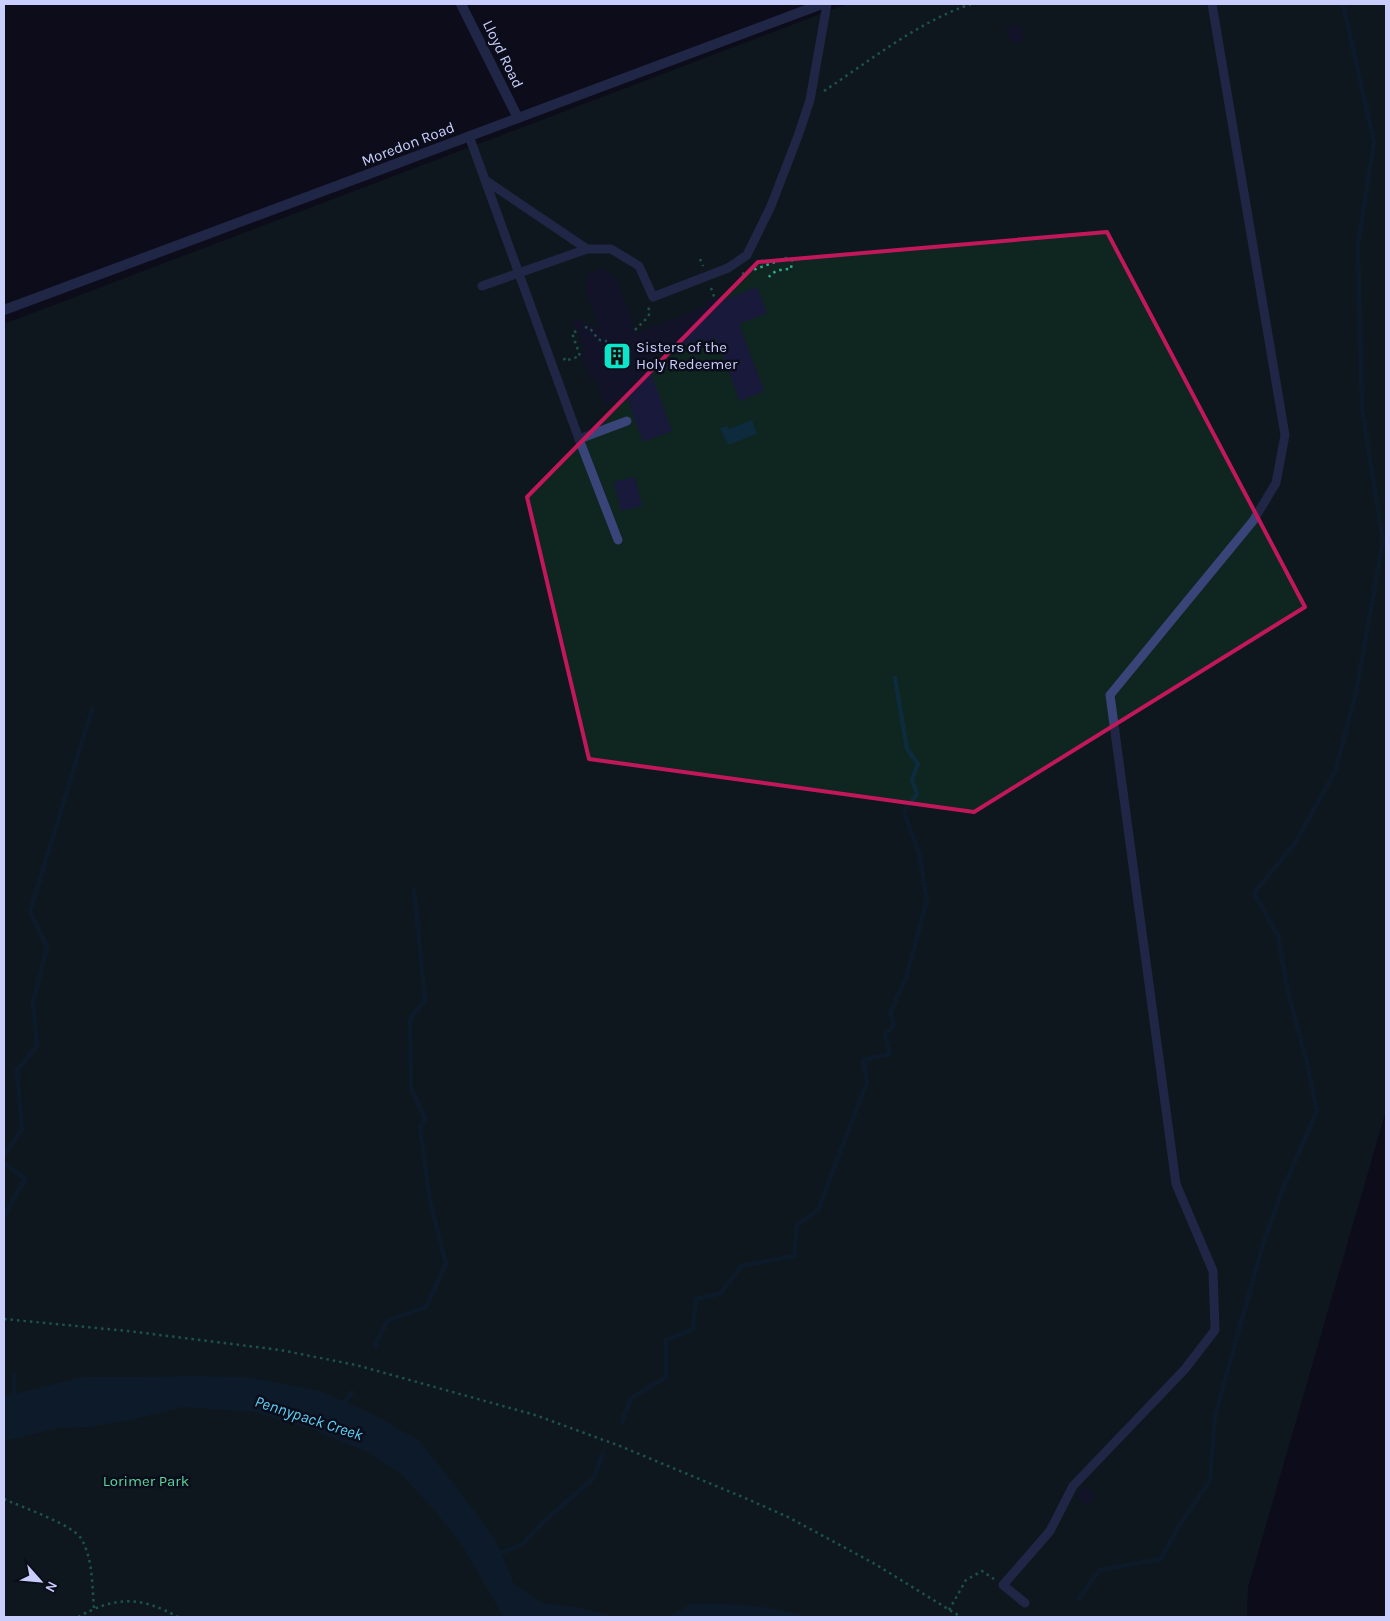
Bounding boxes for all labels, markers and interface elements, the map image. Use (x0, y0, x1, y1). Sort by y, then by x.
street label: Lloyd Road (479, 17, 527, 91)
street label: Moredon Road (359, 118, 457, 170)
place label: Sisters of the Holy Redeemer (636, 338, 738, 373)
building icon: Sisters of the Holy Redeemer (602, 341, 632, 371)
water label: Pennypack Creek (253, 1392, 366, 1445)
park label: Lorimer Park (103, 1472, 189, 1490)
north arrow (15, 1556, 65, 1606)
text: N (41, 1578, 61, 1595)

